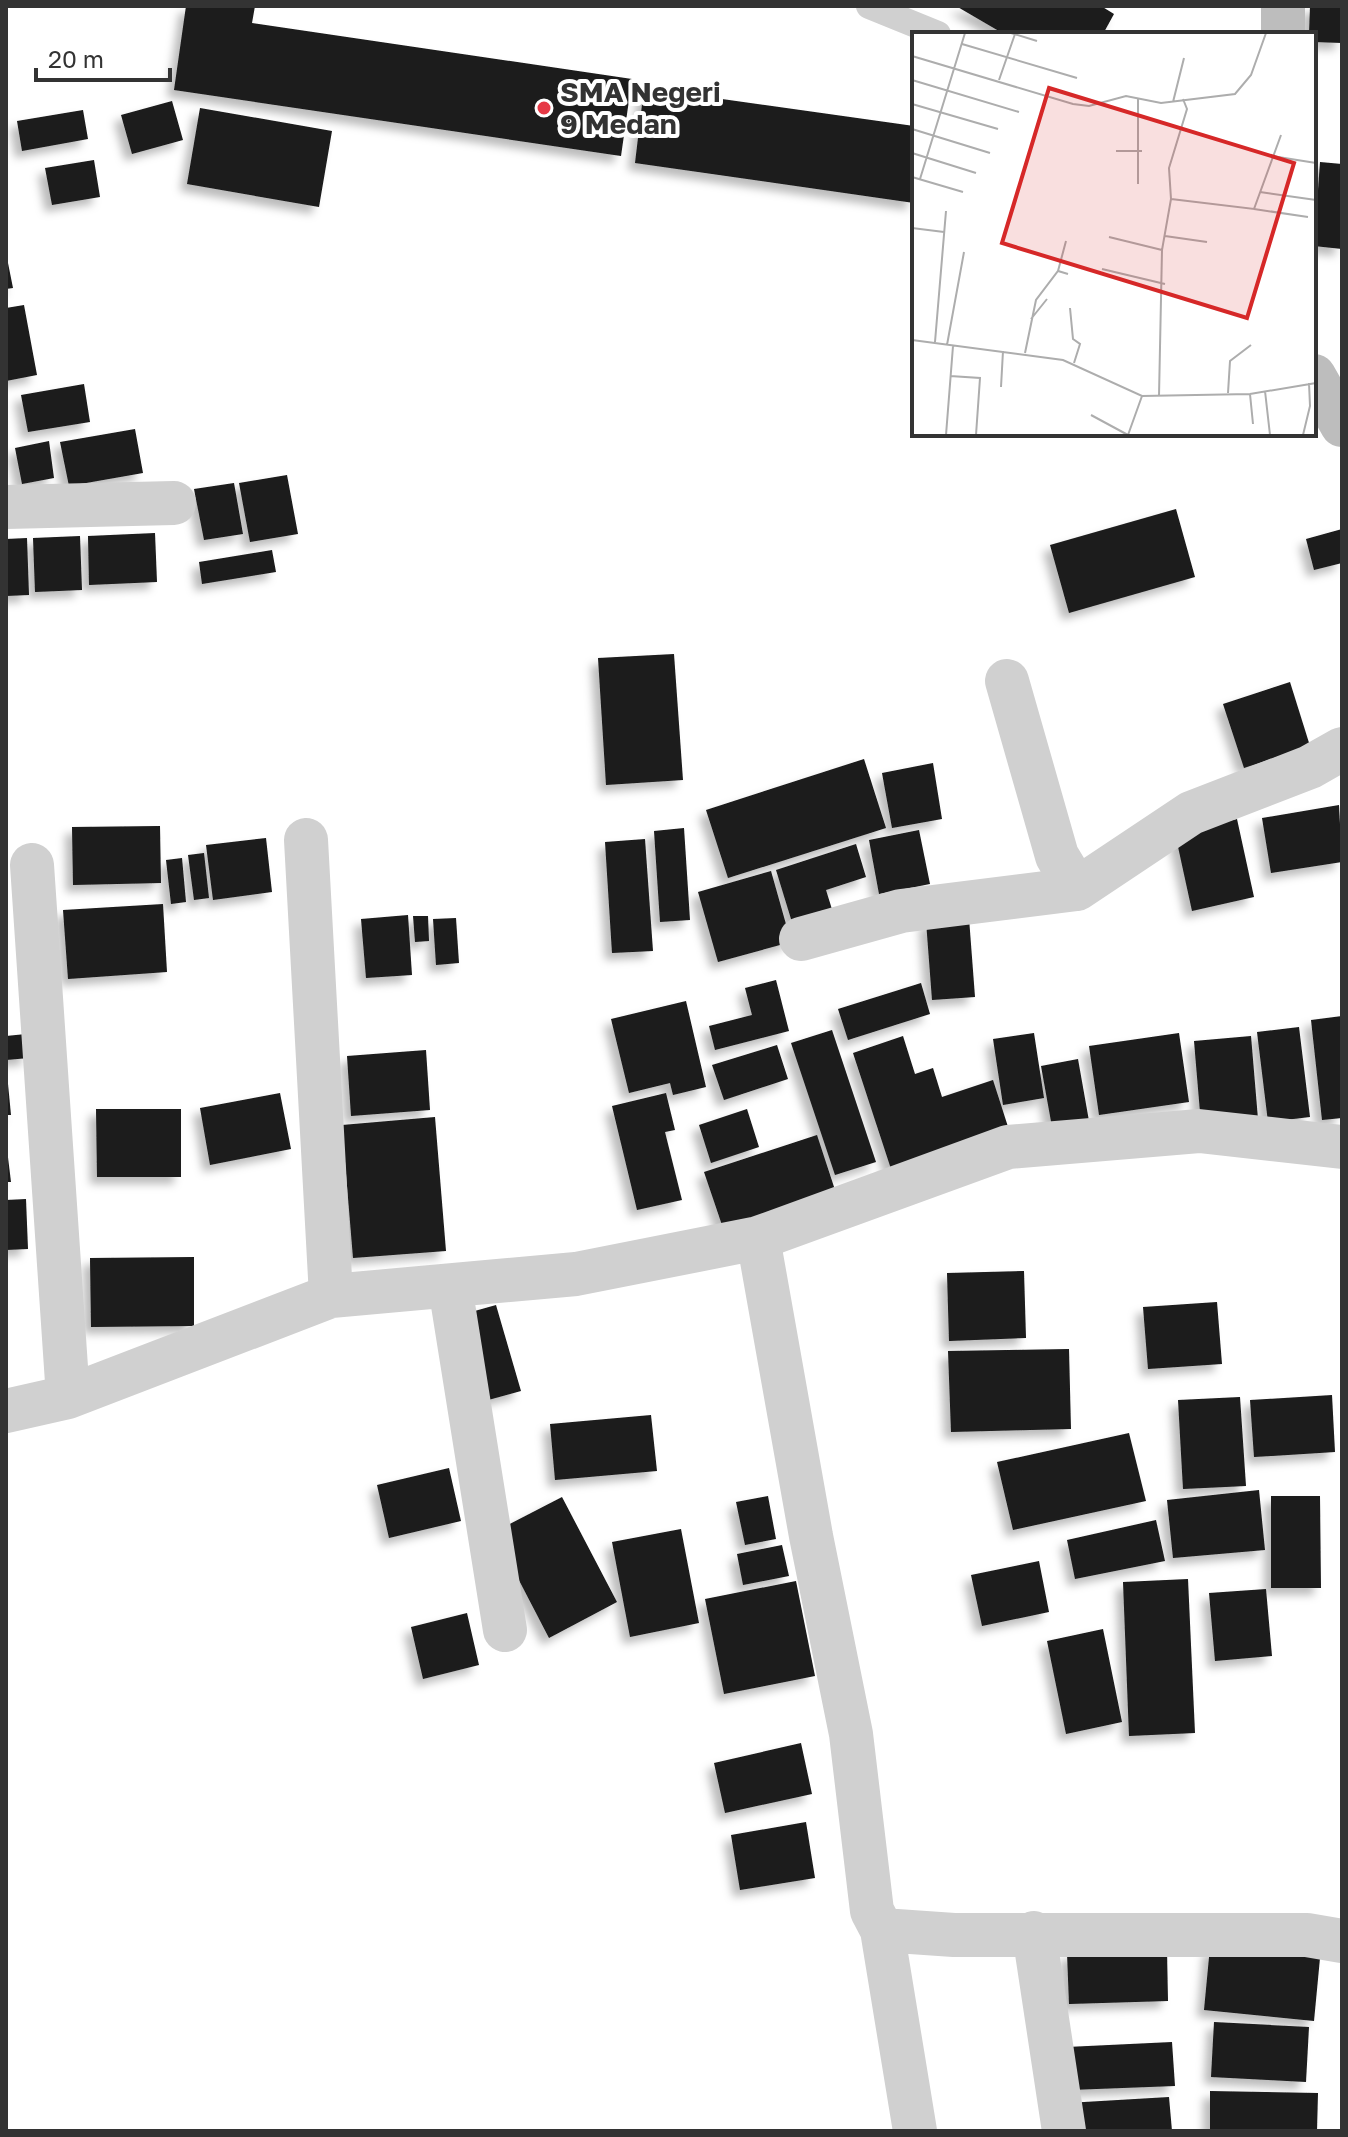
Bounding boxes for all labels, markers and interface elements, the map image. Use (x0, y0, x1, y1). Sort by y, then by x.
scale bar (36, 32, 170, 82)
inset map (912, 32, 1316, 436)
text: 20 m (48, 44, 104, 73)
place label: SMA Negeri 9 Medan (560, 75, 721, 140)
marker: SMA Negeri 9 Medan (535, 99, 553, 117)

